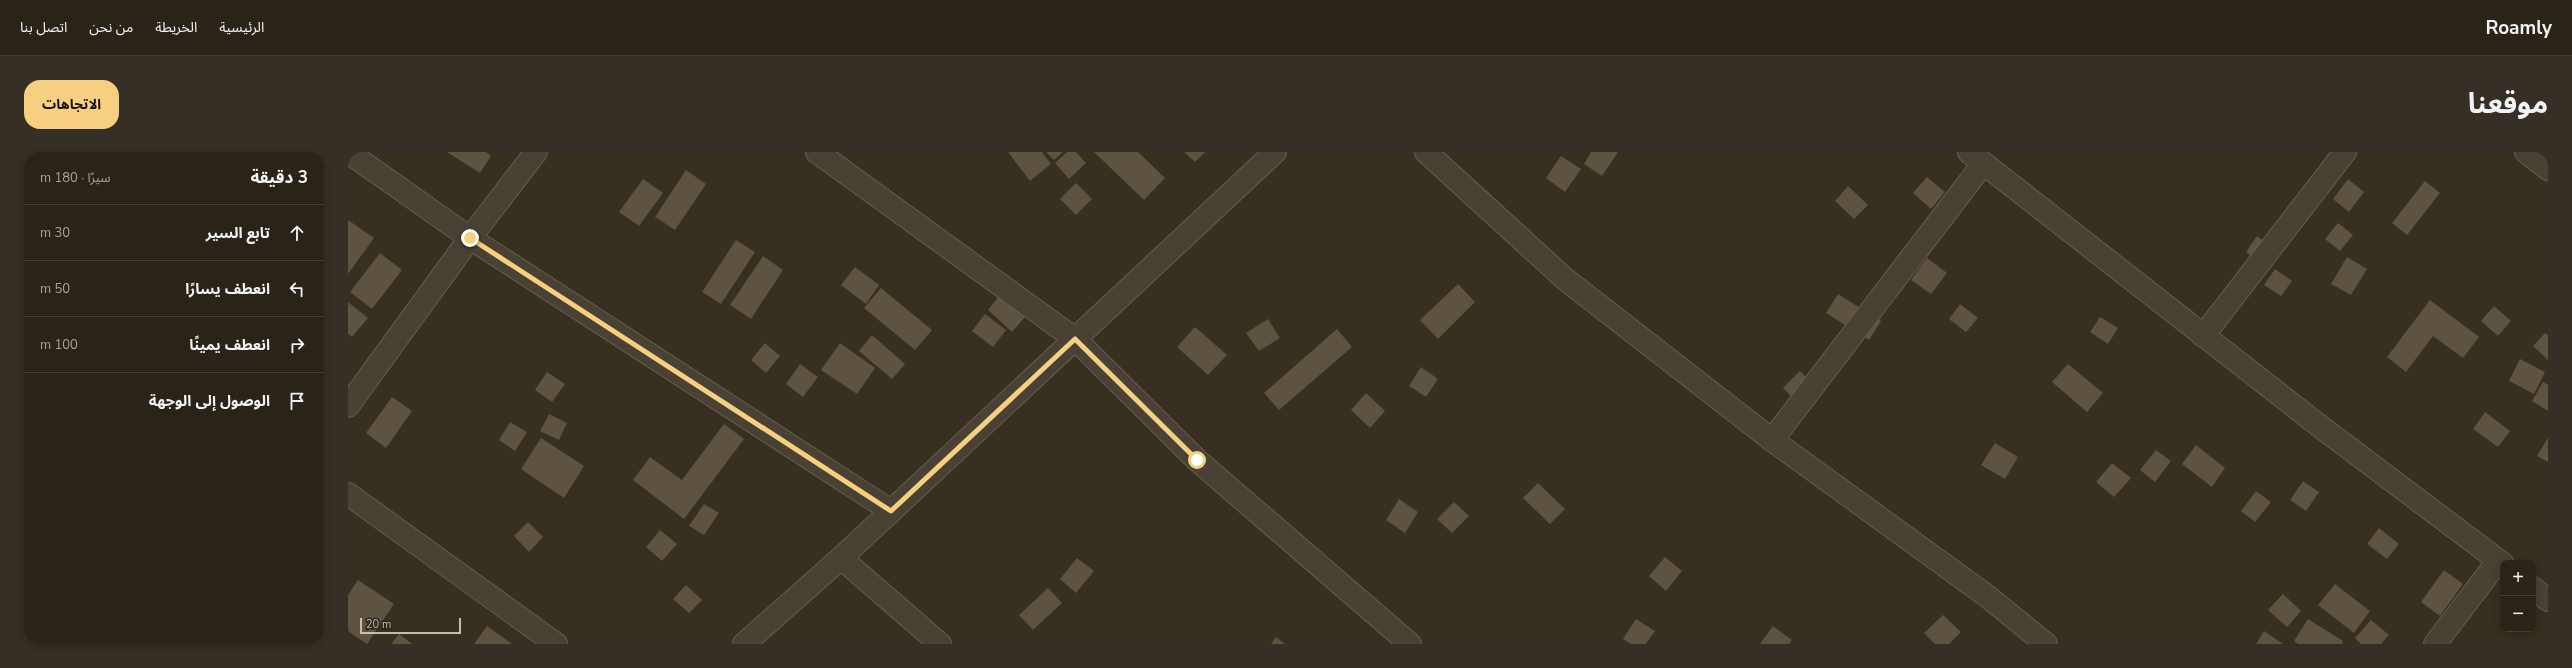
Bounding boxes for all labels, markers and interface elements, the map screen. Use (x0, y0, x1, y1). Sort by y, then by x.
text: Roamly (2485, 15, 2552, 41)
text: اتصل بنا (20, 18, 67, 37)
text: من نحن (89, 18, 133, 37)
text: الخريطة (155, 18, 197, 37)
text: الرئيسية (219, 18, 264, 37)
button: الاتجاهات (24, 80, 119, 129)
text: موقعنا (2468, 85, 2548, 123)
text: 3 دقيقة (250, 166, 308, 189)
text: سيرًا · 180 m (40, 169, 111, 187)
icon: ahead (286, 222, 308, 244)
text: تابع السير (206, 223, 270, 243)
text: 30 m (40, 224, 70, 242)
route end (461, 229, 479, 247)
icon: left (286, 278, 308, 300)
text: انعطف يسارًا (185, 279, 270, 299)
text: 50 m (40, 280, 70, 298)
icon: right (286, 334, 308, 356)
text: انعطف يمينًا (189, 335, 270, 355)
text: 100 m (40, 336, 78, 354)
icon: arrive (286, 390, 308, 412)
text: الوصول إلى الوجهة (149, 391, 270, 411)
route start (1188, 451, 1206, 469)
map controls (2500, 560, 2536, 632)
button: + (2500, 560, 2536, 596)
button: − (2500, 596, 2536, 632)
scale bar (360, 616, 461, 635)
text: 20 m (366, 617, 391, 632)

